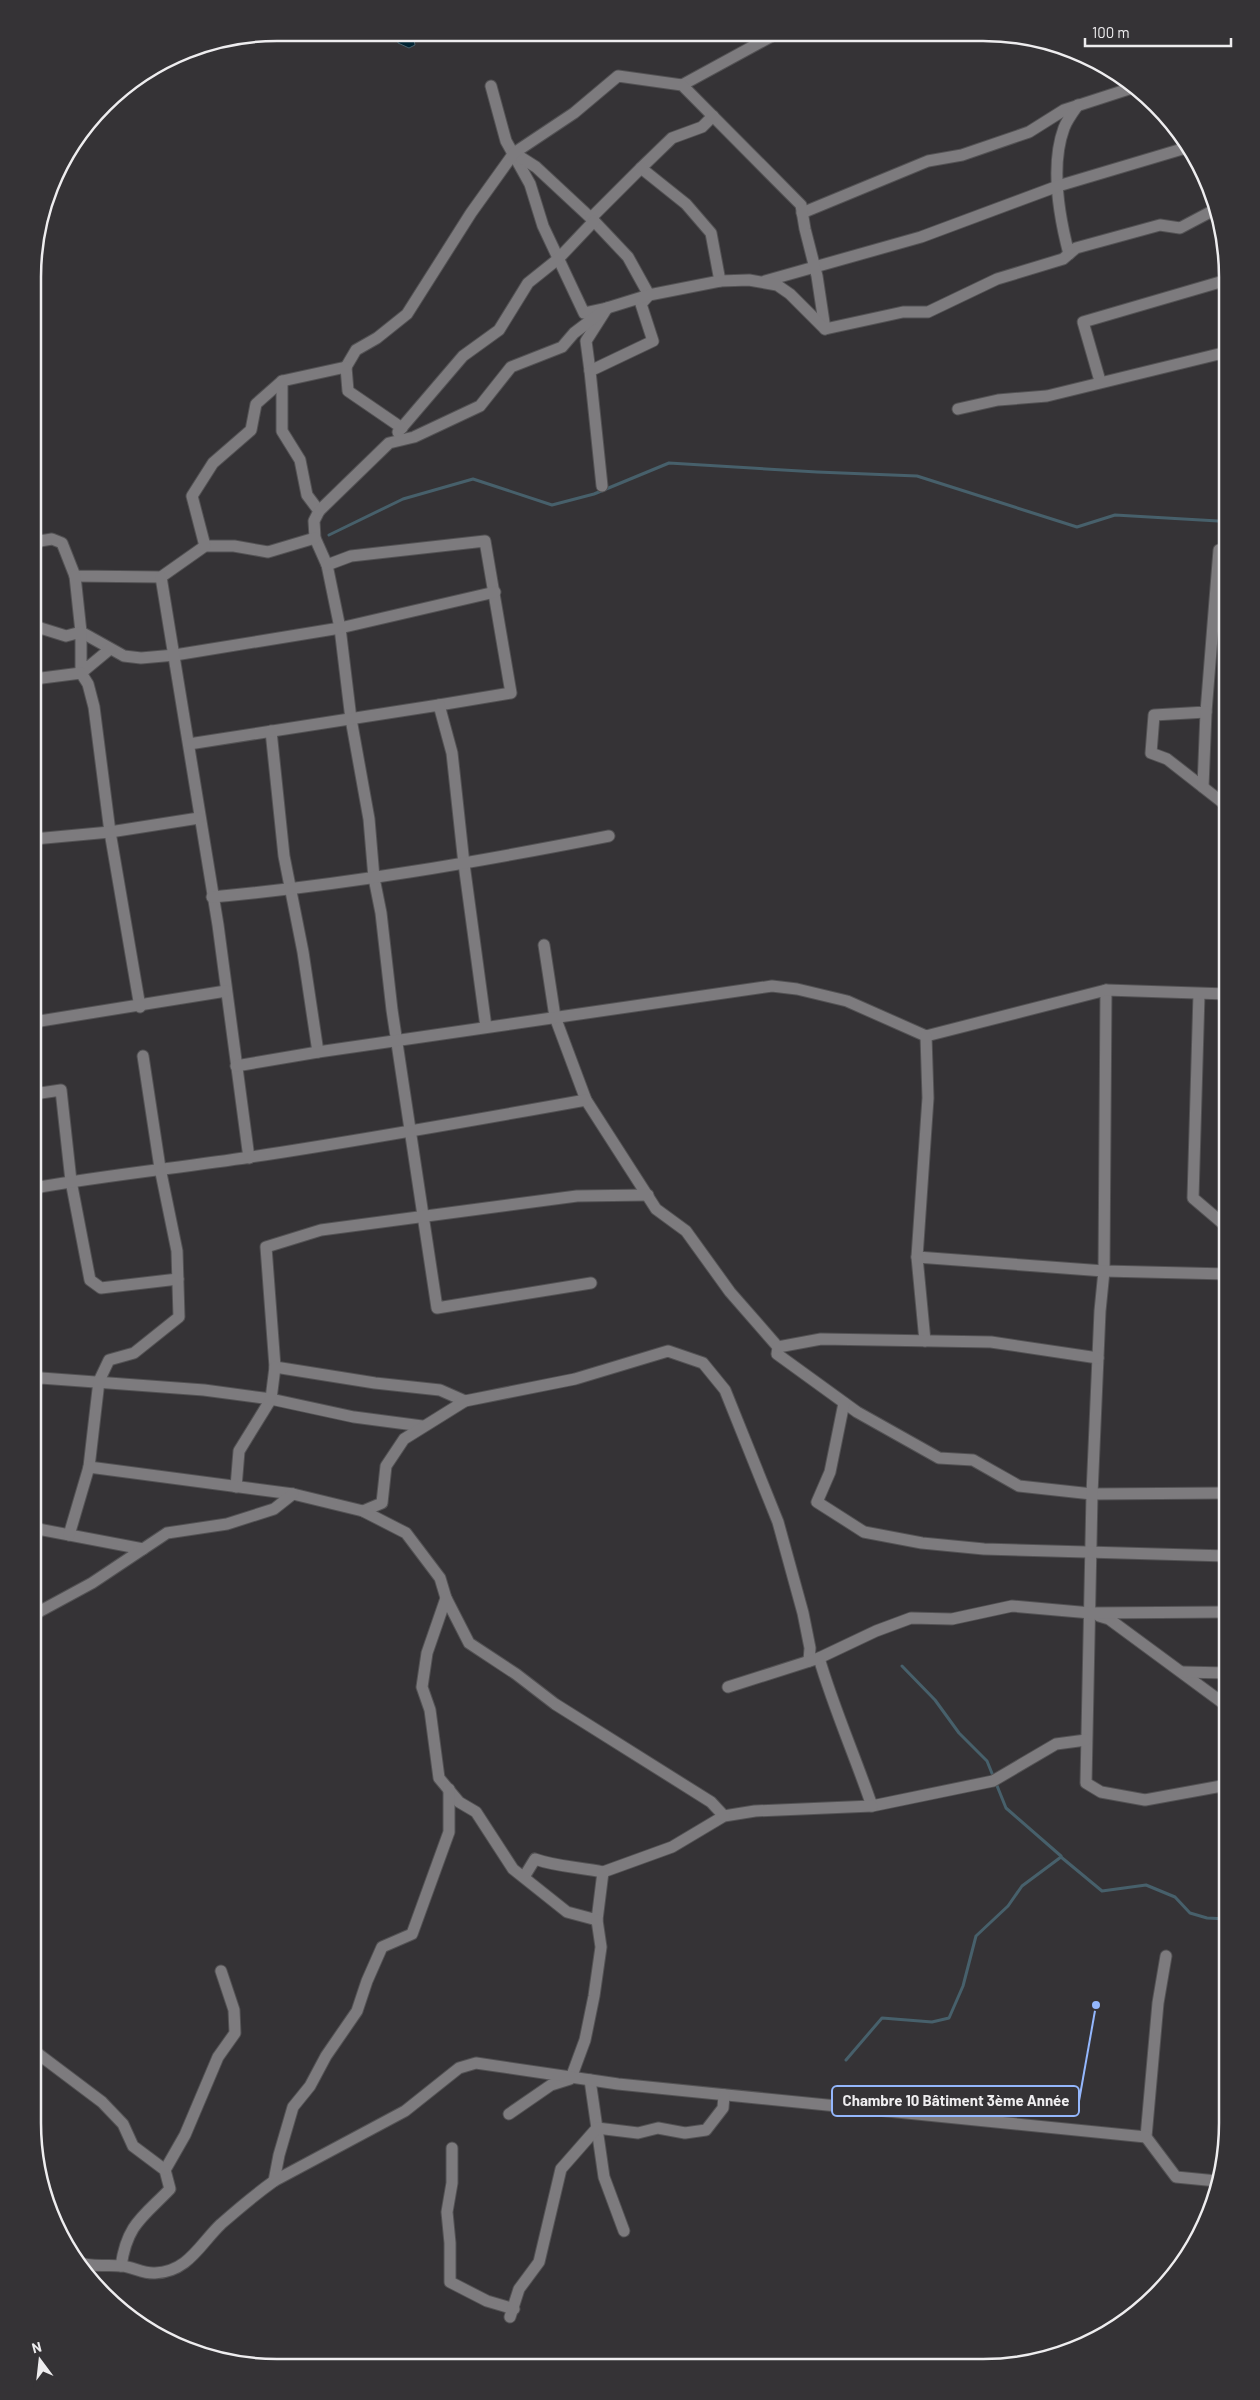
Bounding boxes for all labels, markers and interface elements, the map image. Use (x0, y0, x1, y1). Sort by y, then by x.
scale bar (1085, 15, 1231, 47)
text: 100 m (1092, 23, 1130, 41)
callout: Chambre 10 Bâtiment 3ème Année (832, 2086, 1079, 2116)
text: Chambre 10 Bâtiment 3ème Année (843, 2091, 1069, 2109)
north arrow (15, 2335, 65, 2385)
text: N (30, 2338, 43, 2356)

